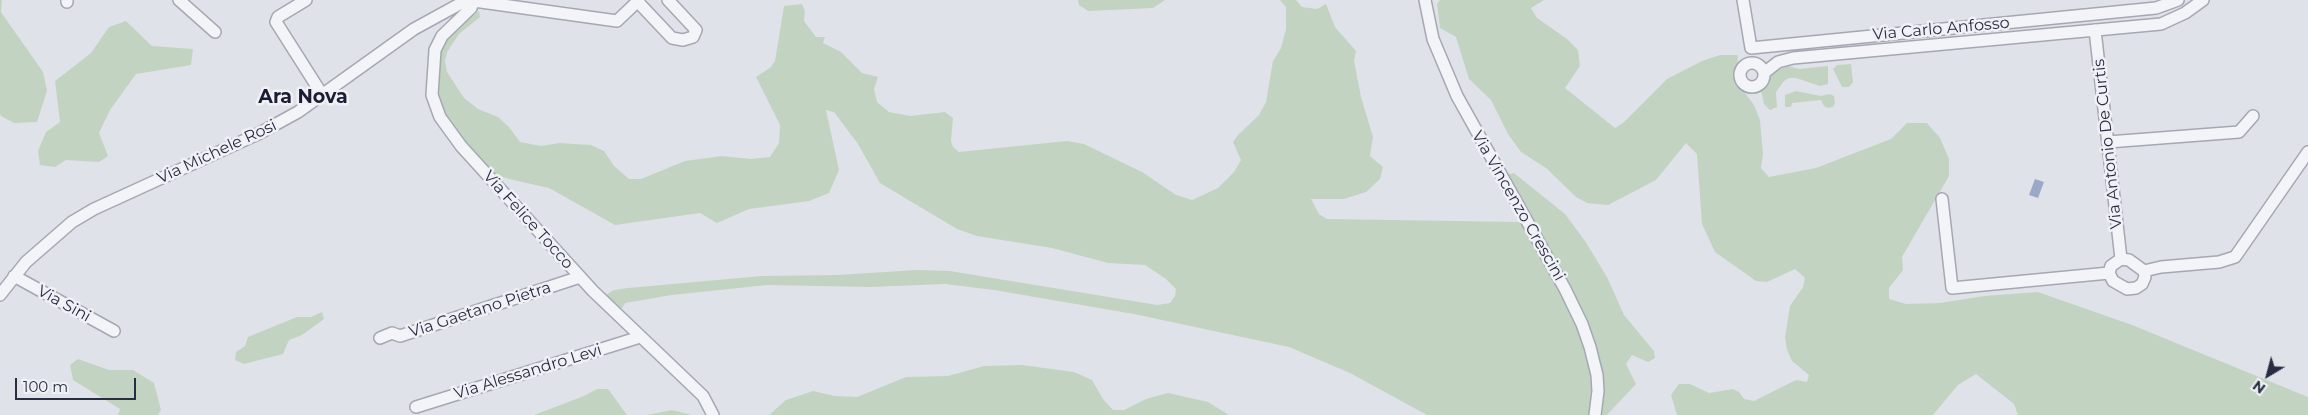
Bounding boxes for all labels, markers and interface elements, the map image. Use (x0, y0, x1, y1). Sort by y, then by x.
street label: Via Carlo Anfosso (1872, 13, 2010, 45)
street label: Via Antonio De Curtis (2090, 58, 2126, 230)
district label: Ara Nova (258, 86, 348, 108)
street label: Via Michele Rosi (154, 116, 280, 188)
street label: Via Vincenzo Crescini (1467, 128, 1569, 284)
street label: Via Felice Tocco (479, 167, 577, 273)
street label: Via Gaetano Pietra (407, 278, 553, 342)
street label: Via Sini (34, 282, 94, 326)
street label: Via Alessandro Levi (452, 340, 604, 404)
north arrow (2243, 350, 2293, 400)
scale bar (18, 368, 139, 400)
text: N (2249, 376, 2269, 398)
text: 100 m (23, 377, 68, 396)

